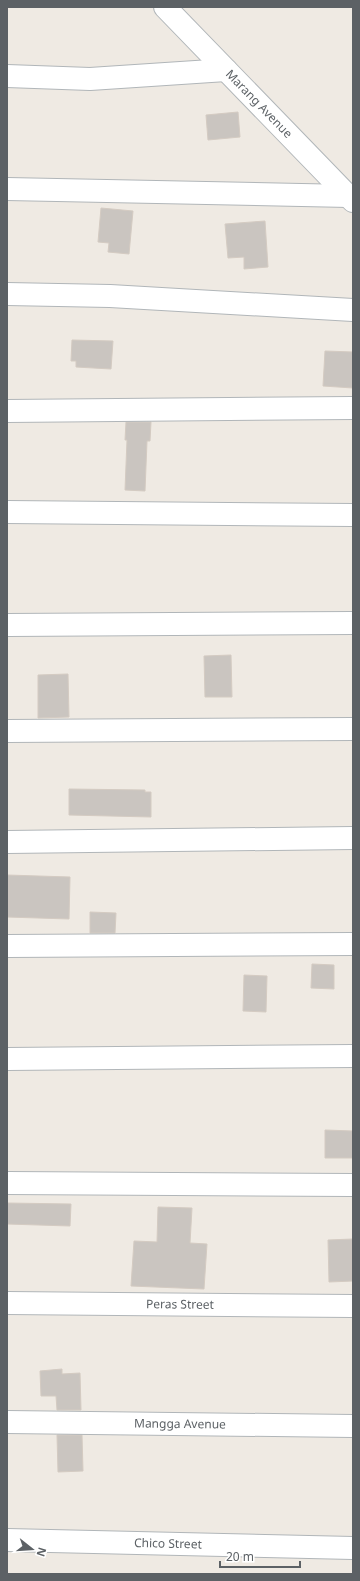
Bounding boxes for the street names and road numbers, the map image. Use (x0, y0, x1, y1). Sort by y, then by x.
street label: Marang Avenue (222, 66, 297, 142)
street label: Peras Street (146, 1295, 215, 1313)
street label: Mangga Avenue (134, 1414, 226, 1433)
street label: Chico Street (134, 1534, 203, 1553)

